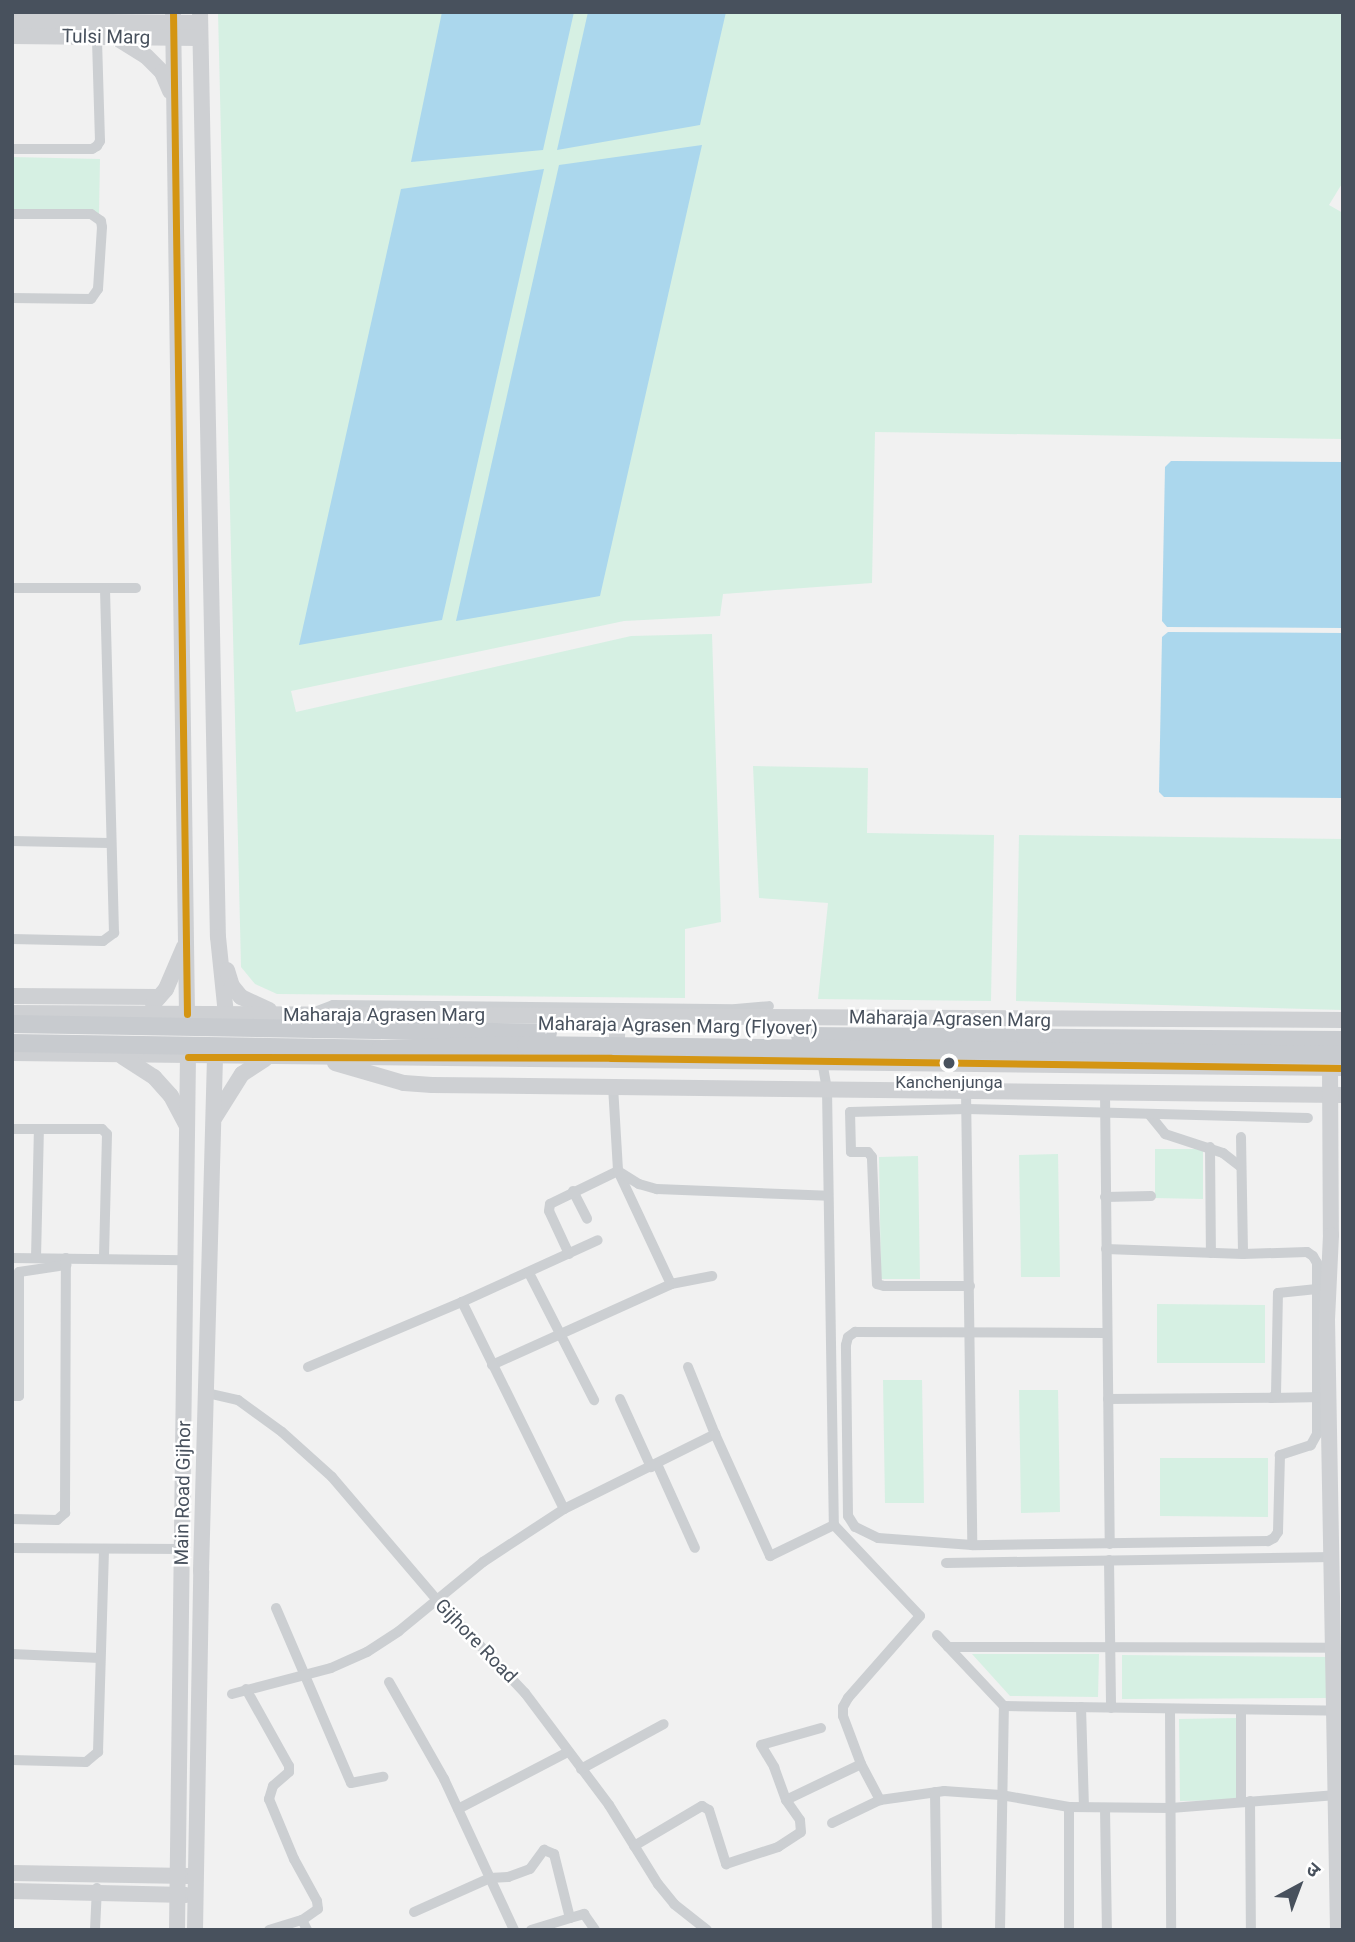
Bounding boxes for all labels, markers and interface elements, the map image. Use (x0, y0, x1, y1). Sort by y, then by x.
street label: Tulsi Marg (62, 25, 150, 49)
street label: Maharaja Agrasen Marg (283, 1004, 485, 1026)
street label: Maharaja Agrasen Marg (849, 1006, 1051, 1032)
street label: Maharaja Agrasen Marg (Flyover) (538, 1012, 818, 1040)
marker: Kanchenjunga (942, 1056, 956, 1070)
place label: Kanchenjunga (895, 1073, 1003, 1093)
street label: Main Road Gijhor (170, 1420, 196, 1566)
street label: Gijhore Road (430, 1594, 522, 1688)
north arrow (1264, 1851, 1334, 1921)
text: उ (1301, 1857, 1325, 1882)

